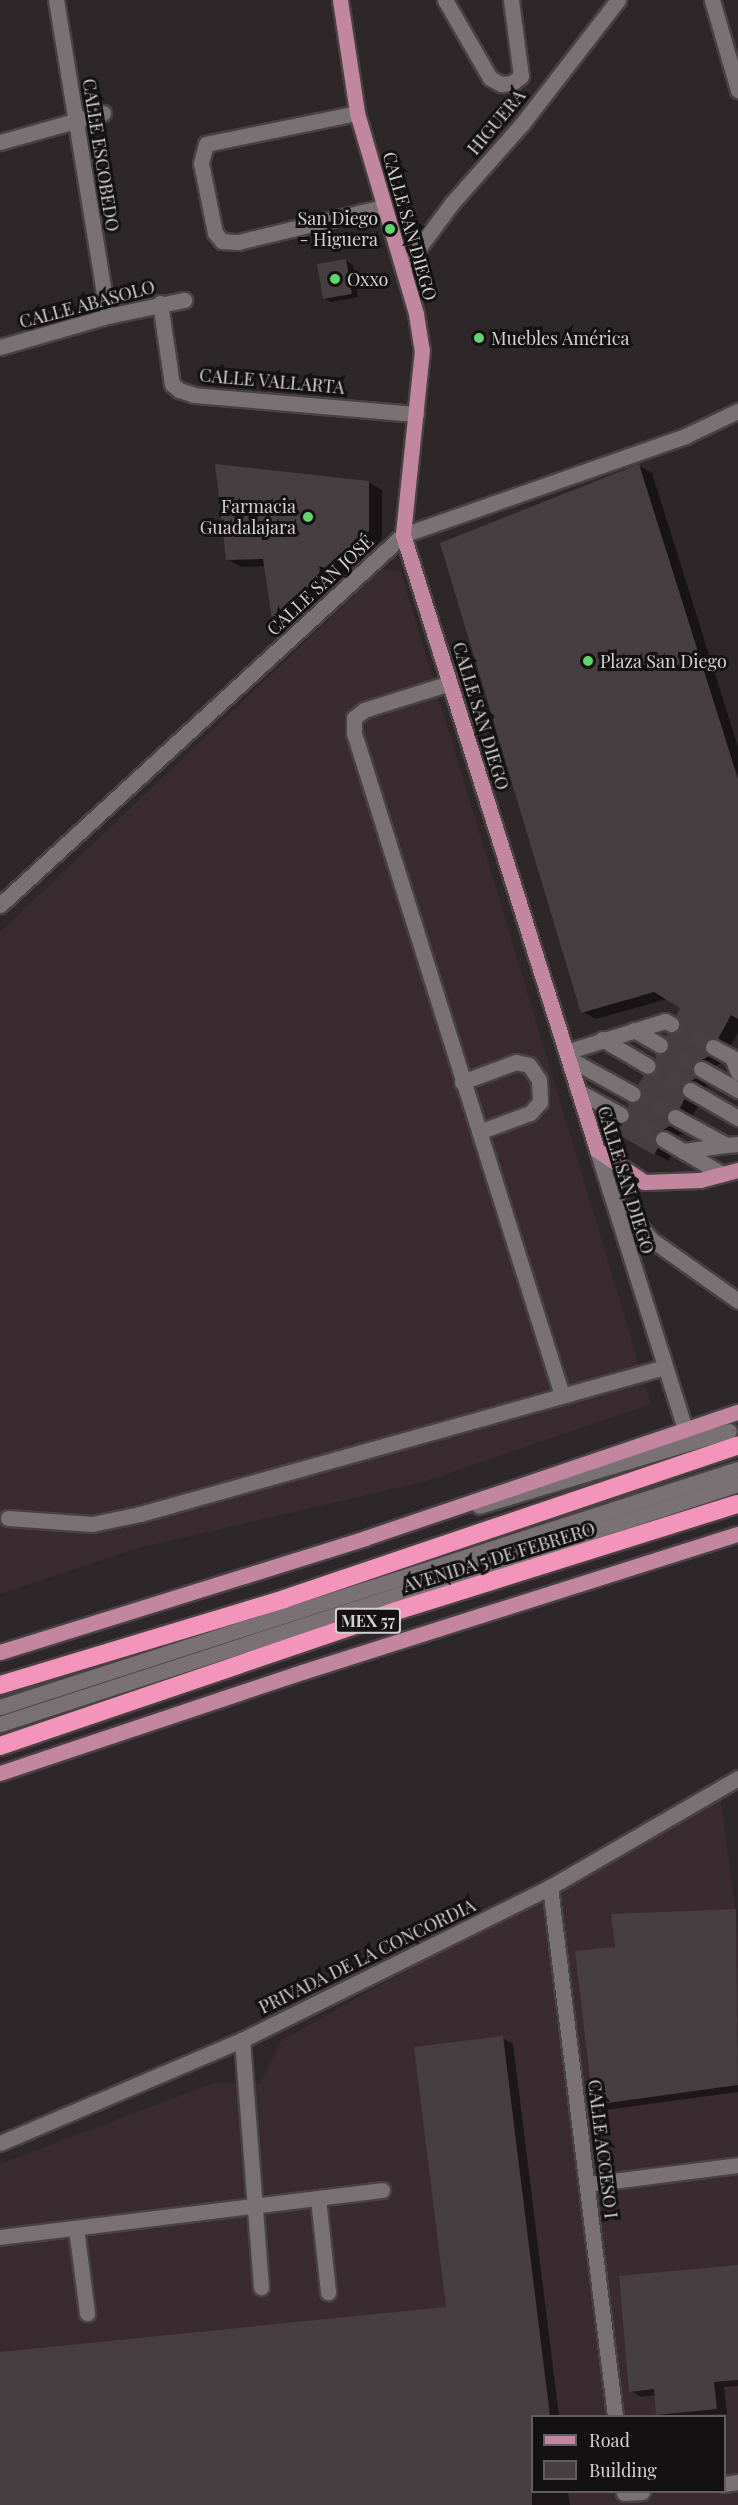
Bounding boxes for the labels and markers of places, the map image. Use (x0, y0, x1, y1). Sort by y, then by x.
place label: San Diego - Higuera (298, 208, 378, 250)
marker: San Diego - Higuera (383, 222, 397, 236)
place label: Oxxo (347, 268, 388, 290)
marker: Oxxo (328, 272, 342, 286)
place label: Muebles América (491, 327, 630, 349)
marker: Muebles América (472, 331, 486, 345)
place label: Farmacia Guadalajara (200, 496, 296, 538)
marker: Farmacia Guadalajara (301, 510, 315, 524)
place label: Plaza San Diego (600, 650, 727, 672)
marker: Plaza San Diego (581, 654, 595, 668)

